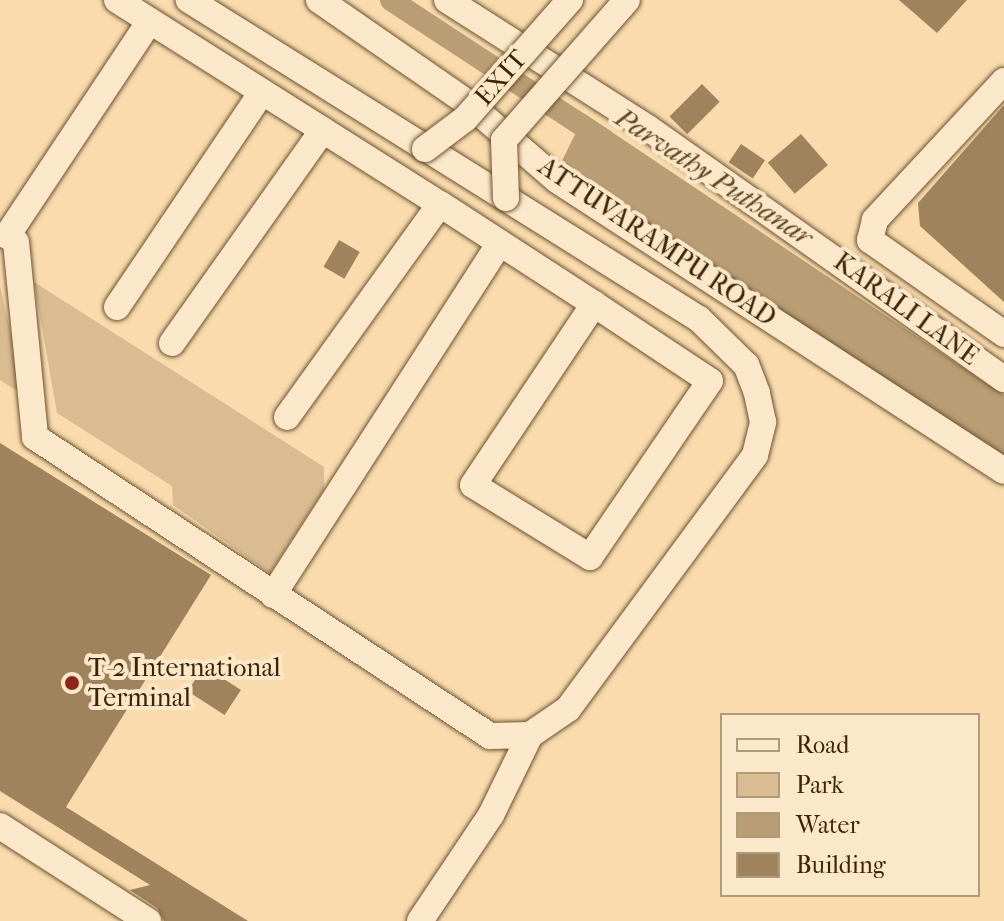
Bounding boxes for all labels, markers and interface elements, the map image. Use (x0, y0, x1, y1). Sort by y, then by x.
street label: EXIT (468, 44, 534, 112)
water label: Parvathy Puthanar (609, 100, 819, 254)
street label: ATTUVARAMPU ROAD (532, 151, 782, 333)
street label: KARALI LANE (828, 246, 984, 372)
place label: T-2 International Terminal (88, 652, 281, 714)
marker: T-2 International Terminal (63, 674, 81, 692)
legend (720, 713, 980, 897)
text: Road (796, 731, 849, 759)
text: Park (796, 771, 844, 799)
text: Water (796, 811, 860, 839)
text: Building (796, 851, 886, 879)

